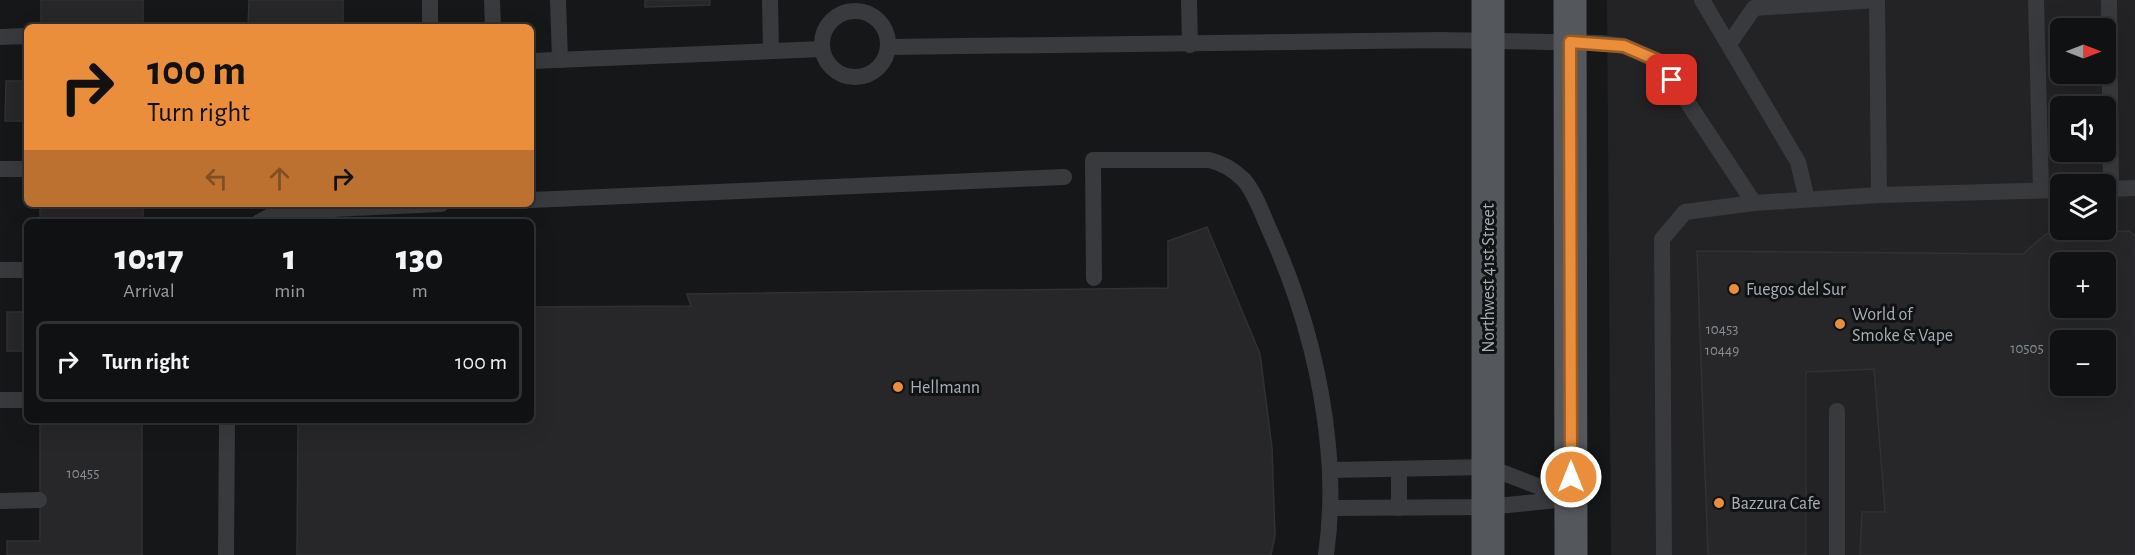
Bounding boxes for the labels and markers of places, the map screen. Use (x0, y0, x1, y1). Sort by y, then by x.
pin (1646, 54, 1697, 105)
place label: Fuegos del Sur (1746, 281, 1846, 299)
marker: Fuegos del Sur (1727, 282, 1741, 296)
place label: World of Smoke & Vape (1852, 306, 1953, 345)
marker: World of Smoke & Vape (1833, 317, 1847, 331)
place label: Hellmann (910, 379, 980, 397)
marker: Hellmann (891, 380, 905, 394)
place label: Bazzura Cafe (1731, 495, 1821, 513)
marker: Bazzura Cafe (1712, 496, 1726, 510)

